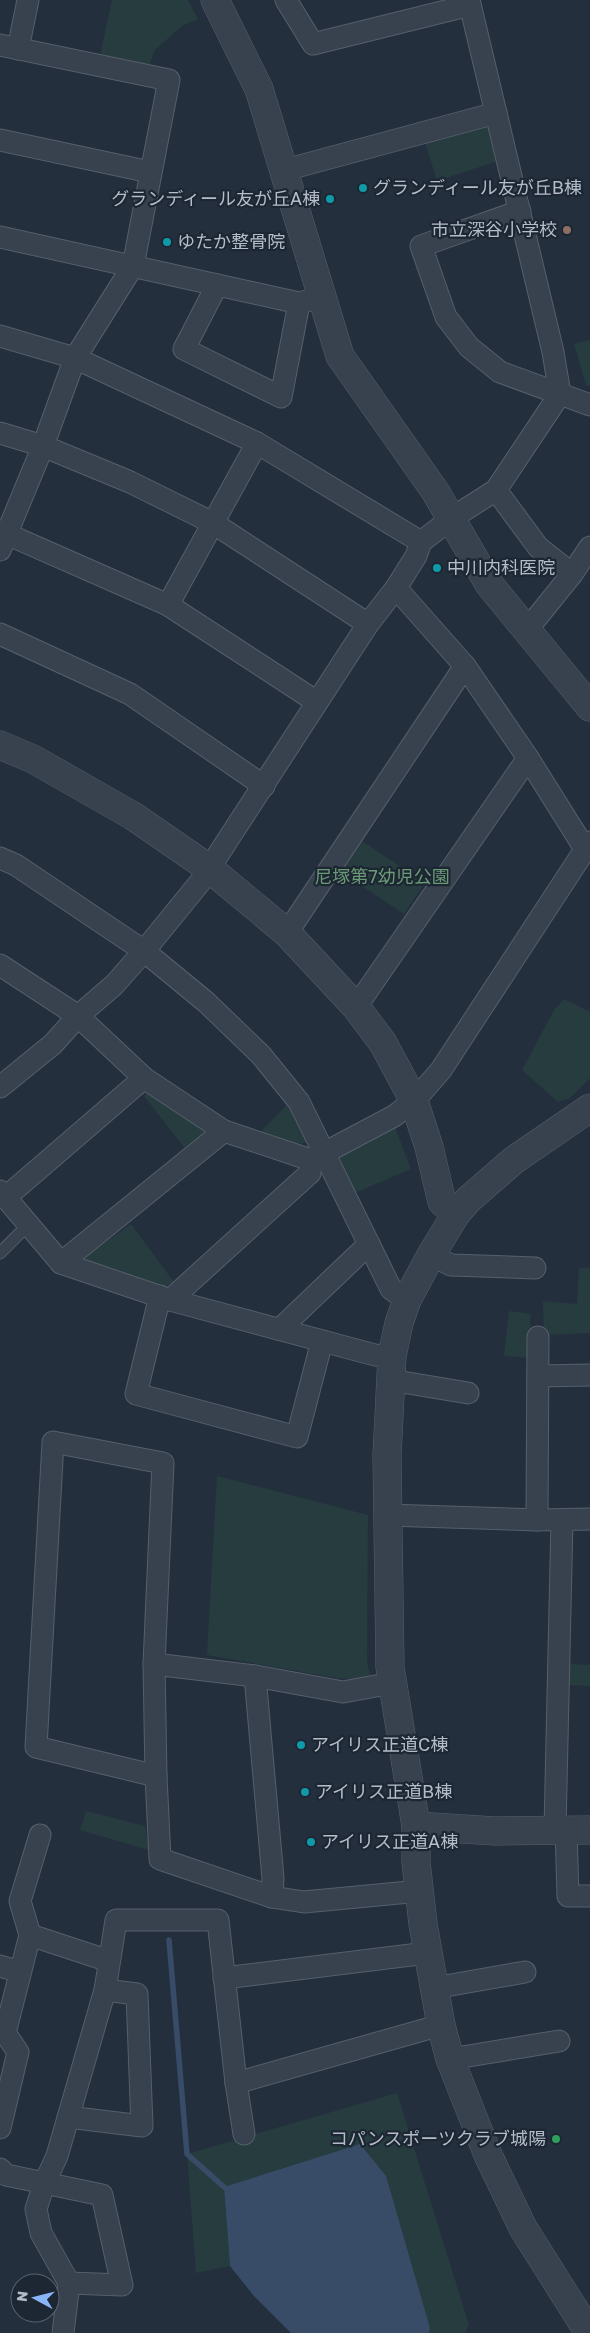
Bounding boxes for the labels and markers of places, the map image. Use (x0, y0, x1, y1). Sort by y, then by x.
place label: グランディール友が丘B棟 (373, 176, 582, 198)
marker: グランディール友が丘B棟 (357, 182, 369, 194)
place label: グランディール友が丘A棟 (111, 187, 320, 209)
marker: グランディール友が丘A棟 (324, 193, 336, 205)
place label: 市立深谷小学校 (431, 218, 557, 240)
marker: 市立深谷小学校 (561, 224, 573, 236)
place label: ゆたか整骨院 (177, 230, 285, 252)
marker: ゆたか整骨院 (161, 236, 173, 248)
place label: 中川内科医院 (447, 556, 555, 578)
marker: 中川内科医院 (431, 562, 443, 574)
place label: アイリス正道C棟 (311, 1733, 448, 1755)
marker: アイリス正道C棟 (295, 1739, 307, 1751)
place label: アイリス正道B棟 (315, 1780, 452, 1802)
marker: アイリス正道B棟 (299, 1786, 311, 1798)
place label: アイリス正道A棟 (321, 1830, 458, 1852)
marker: アイリス正道A棟 (305, 1836, 317, 1848)
place label: コパンスポーツクラブ城陽 (330, 2127, 546, 2149)
marker: コパンスポーツクラブ城陽 (550, 2133, 562, 2145)

